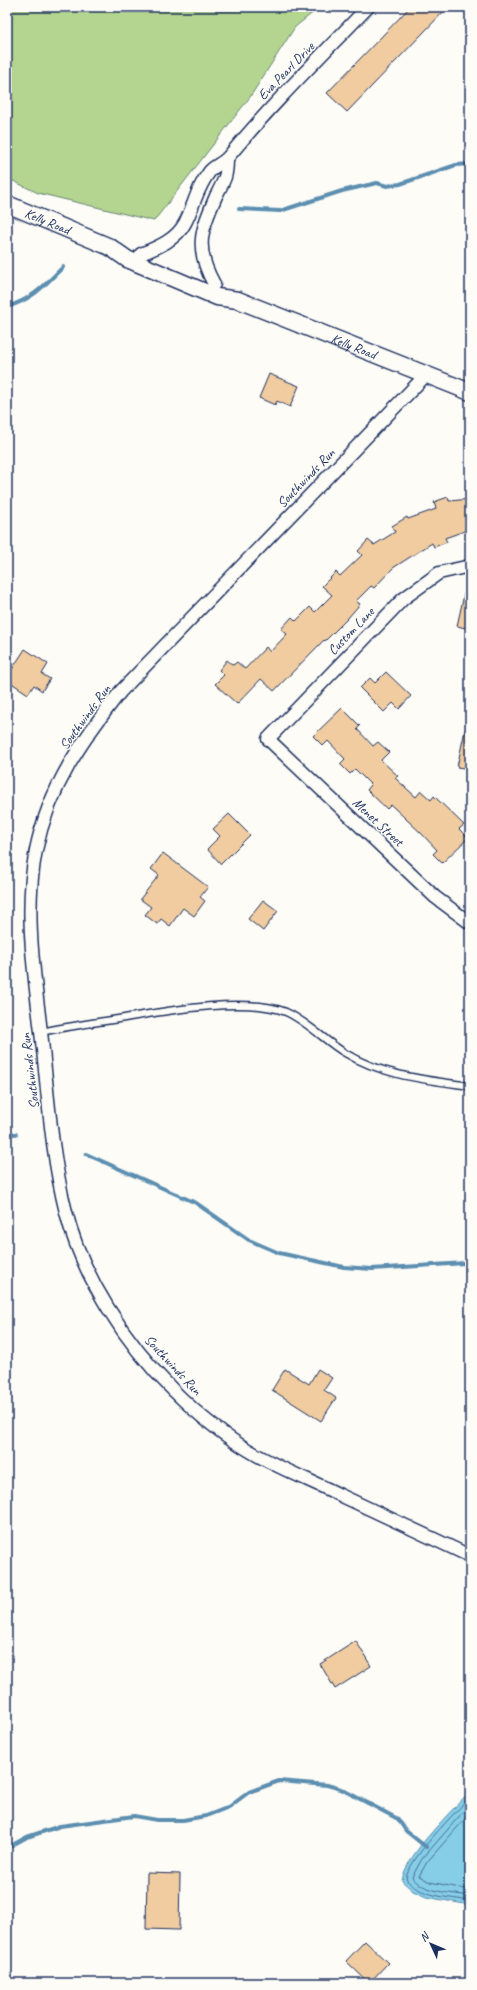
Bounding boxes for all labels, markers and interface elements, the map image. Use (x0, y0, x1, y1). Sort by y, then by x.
street label: Eva Pearl Drive (254, 37, 319, 103)
street label: Kelly Road (23, 204, 75, 239)
street label: Kelly Road (329, 329, 381, 363)
street label: Southwinds Run (273, 444, 339, 511)
street label: Custom Lane (324, 603, 379, 658)
street label: Southwinds Run (56, 681, 115, 753)
street label: Menet Street (349, 794, 408, 851)
street label: Southwinds Run (17, 1031, 43, 1110)
street label: Southwinds Run (141, 1331, 206, 1399)
north arrow (411, 1924, 451, 1964)
text: N (416, 1928, 433, 1944)

